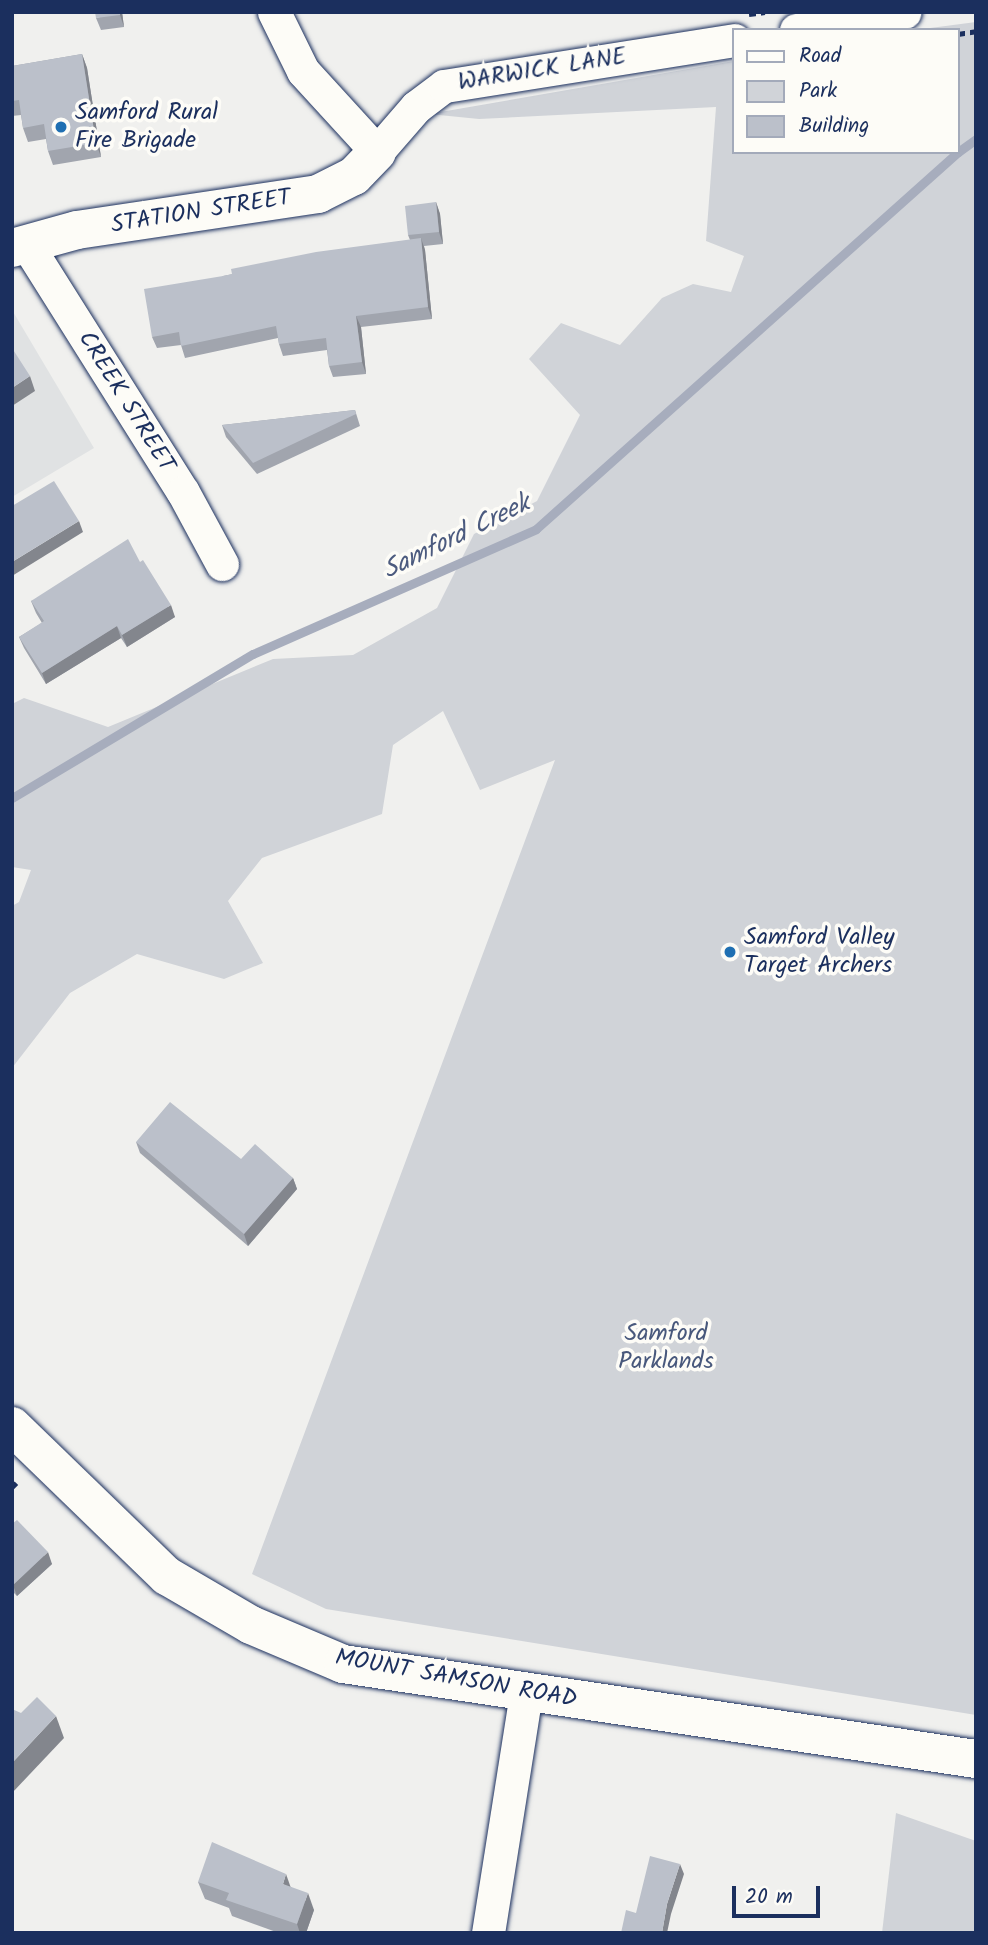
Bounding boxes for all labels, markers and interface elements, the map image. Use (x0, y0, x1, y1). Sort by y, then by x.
legend (732, 28, 960, 154)
text: Road (799, 40, 841, 73)
street label: WARWICK LANE (456, 42, 628, 98)
text: Park (799, 75, 837, 108)
place label: Samford Rural Fire Brigade (75, 99, 218, 155)
text: Building (799, 110, 869, 143)
marker: Samford Rural Fire Brigade (53, 119, 69, 135)
street label: STATION STREET (109, 184, 293, 240)
street label: CREEK STREET (71, 326, 181, 478)
water label: Samford Creek (378, 489, 536, 587)
place label: Samford Valley Target Archers (744, 924, 894, 980)
marker: Samford Valley Target Archers (722, 944, 738, 960)
park label: Samford Parklands (618, 1320, 714, 1376)
street label: MOUNT SAMSON ROAD (333, 1644, 579, 1714)
scale bar (736, 1871, 824, 1915)
text: 20 m (745, 1881, 793, 1914)

